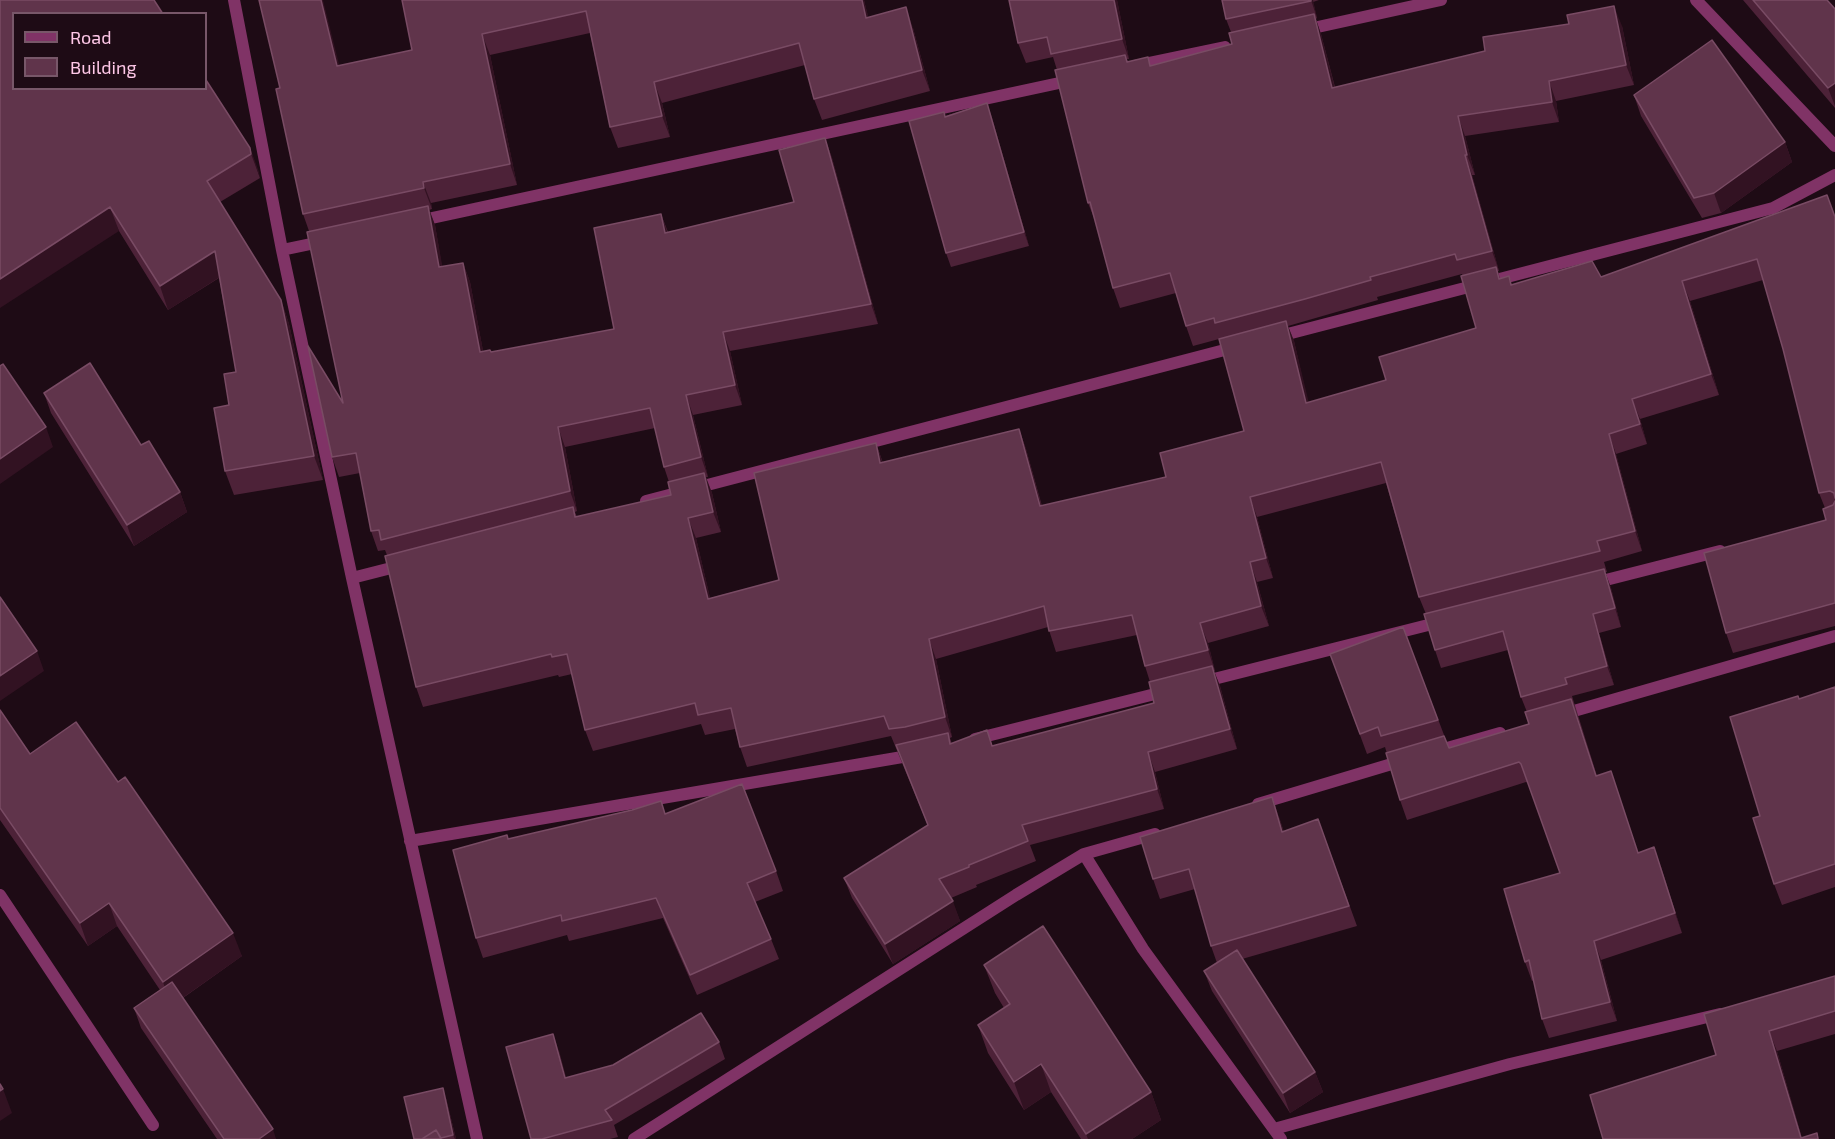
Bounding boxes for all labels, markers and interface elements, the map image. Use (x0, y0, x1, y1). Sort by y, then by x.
legend (12, 12, 207, 90)
text: Road (70, 26, 111, 48)
text: Building (70, 56, 137, 78)

